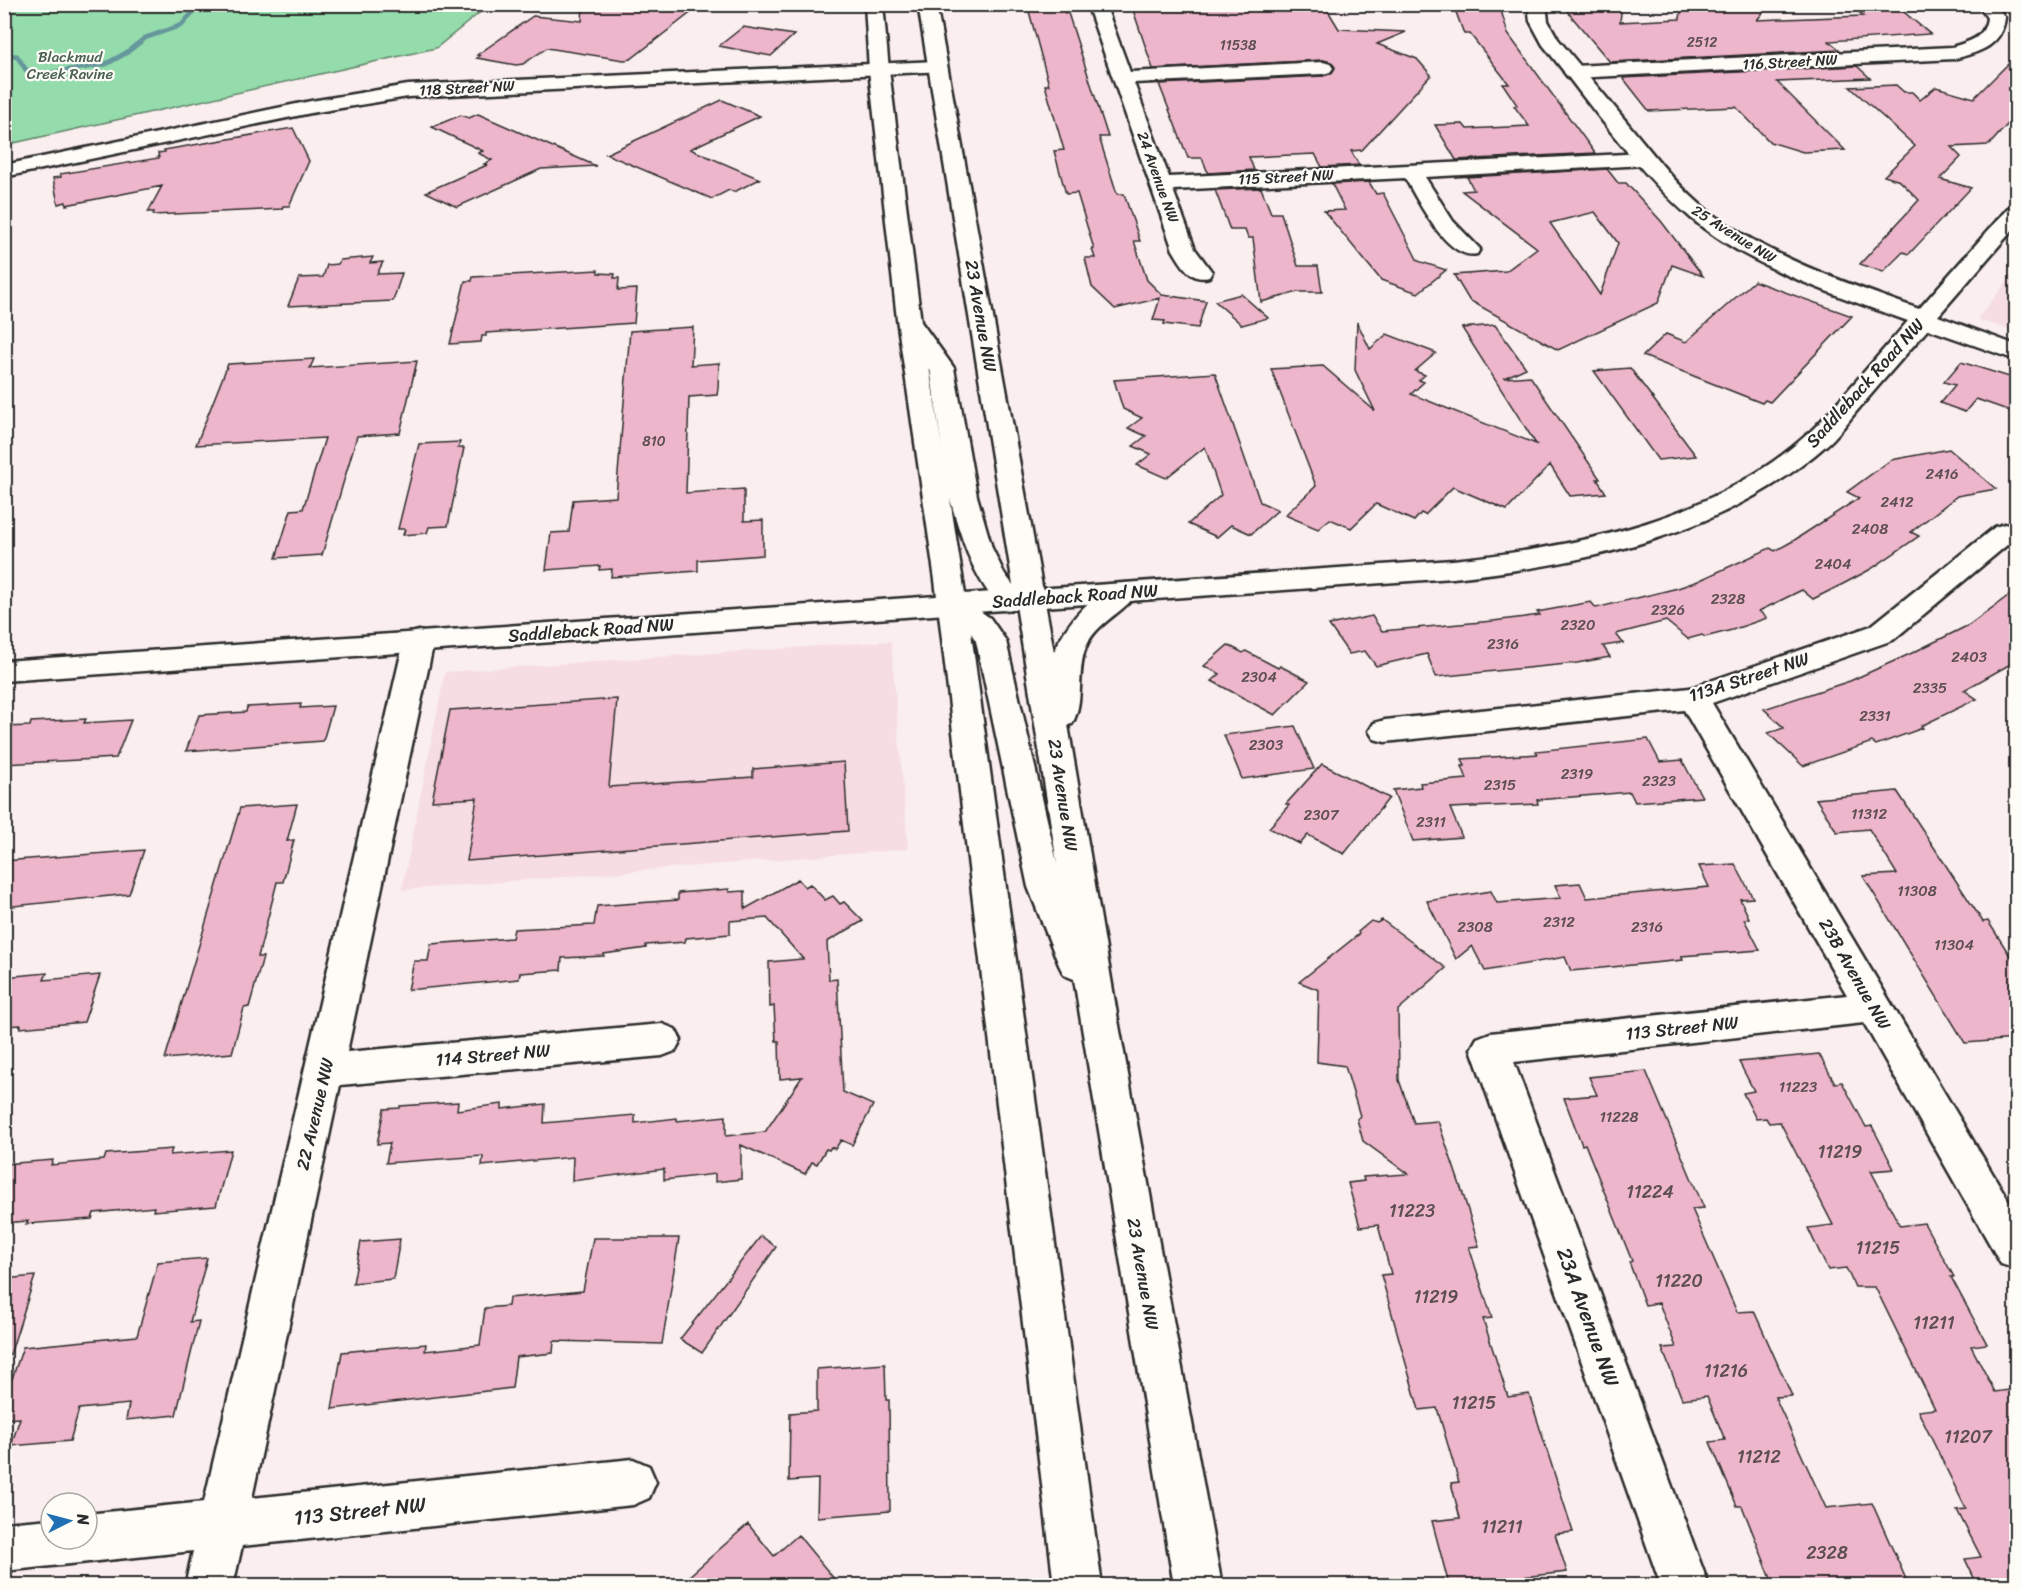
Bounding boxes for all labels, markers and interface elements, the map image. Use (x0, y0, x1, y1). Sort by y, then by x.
house number: 2512 (1687, 30, 1717, 55)
house number: 11538 (1220, 33, 1257, 58)
park label: Blackmud Creek Ravine (27, 44, 113, 87)
street label: 116 Street NW (1742, 47, 1838, 77)
street label: 118 Street NW (419, 73, 516, 103)
street label: 24 Avenue NW (1129, 128, 1187, 227)
street label: 115 Street NW (1238, 162, 1335, 192)
street label: 25 Avenue NW (1687, 198, 1782, 270)
street label: 23 Avenue NW (955, 257, 1007, 376)
street label: Saddleback Road NW (1798, 310, 1933, 455)
house number: 810 (642, 429, 666, 454)
house number: 2416 (1926, 461, 1959, 487)
house number: 2412 (1880, 489, 1914, 515)
house number: 2408 (1852, 516, 1888, 542)
house number: 2404 (1815, 551, 1851, 577)
street label: Saddleback Road NW (991, 574, 1160, 618)
house number: 2328 (1711, 586, 1745, 612)
house number: 2326 (1651, 597, 1685, 623)
street label: Saddleback Road NW (507, 608, 676, 652)
house number: 2320 (1560, 612, 1596, 638)
house number: 2316 (1487, 631, 1519, 657)
street label: 113A Street NW (1684, 642, 1814, 712)
house number: 2403 (1951, 644, 1987, 670)
house number: 2304 (1241, 664, 1277, 690)
house number: 2335 (1913, 675, 1947, 701)
house number: 2331 (1859, 703, 1891, 729)
house number: 2303 (1249, 732, 1283, 758)
street label: 23 Avenue NW (1038, 736, 1088, 855)
house number: 2319 (1561, 761, 1593, 787)
house number: 2323 (1642, 768, 1676, 794)
house number: 2315 (1484, 772, 1516, 798)
house number: 11312 (1851, 801, 1887, 827)
house number: 2307 (1304, 802, 1340, 828)
house number: 2311 (1416, 809, 1446, 835)
house number: 11308 (1897, 878, 1937, 904)
house number: 2312 (1543, 909, 1575, 935)
street label: 23B Avenue NW (1810, 912, 1901, 1037)
house number: 2308 (1457, 914, 1493, 940)
house number: 2316 (1631, 914, 1663, 940)
house number: 11304 (1934, 932, 1974, 958)
street label: 113 Street NW (1624, 1006, 1741, 1050)
street label: 114 Street NW (434, 1034, 553, 1076)
street label: 22 Avenue NW (287, 1054, 344, 1173)
house number: 11223 (1779, 1074, 1817, 1100)
house number: 11228 (1599, 1104, 1639, 1130)
house number: 11219 (1818, 1136, 1862, 1168)
house number: 11224 (1626, 1176, 1674, 1208)
house number: 11223 (1389, 1195, 1435, 1227)
street label: 23 Avenue NW (1117, 1215, 1169, 1334)
house number: 11215 (1856, 1232, 1900, 1264)
street label: 23A Avenue NW (1545, 1242, 1631, 1393)
house number: 11220 (1655, 1265, 1703, 1297)
house number: 11219 (1414, 1281, 1458, 1313)
house number: 11211 (1913, 1307, 1955, 1339)
house number: 11216 (1704, 1355, 1748, 1387)
house number: 11215 (1452, 1387, 1496, 1419)
house number: 11207 (1944, 1421, 1993, 1453)
house number: 11212 (1737, 1441, 1781, 1473)
street label: 113 Street NW (292, 1485, 428, 1537)
north arrow (39, 1491, 99, 1551)
text: N (68, 1511, 99, 1527)
house number: 11211 (1481, 1511, 1523, 1543)
house number: 2328 (1806, 1537, 1848, 1569)

